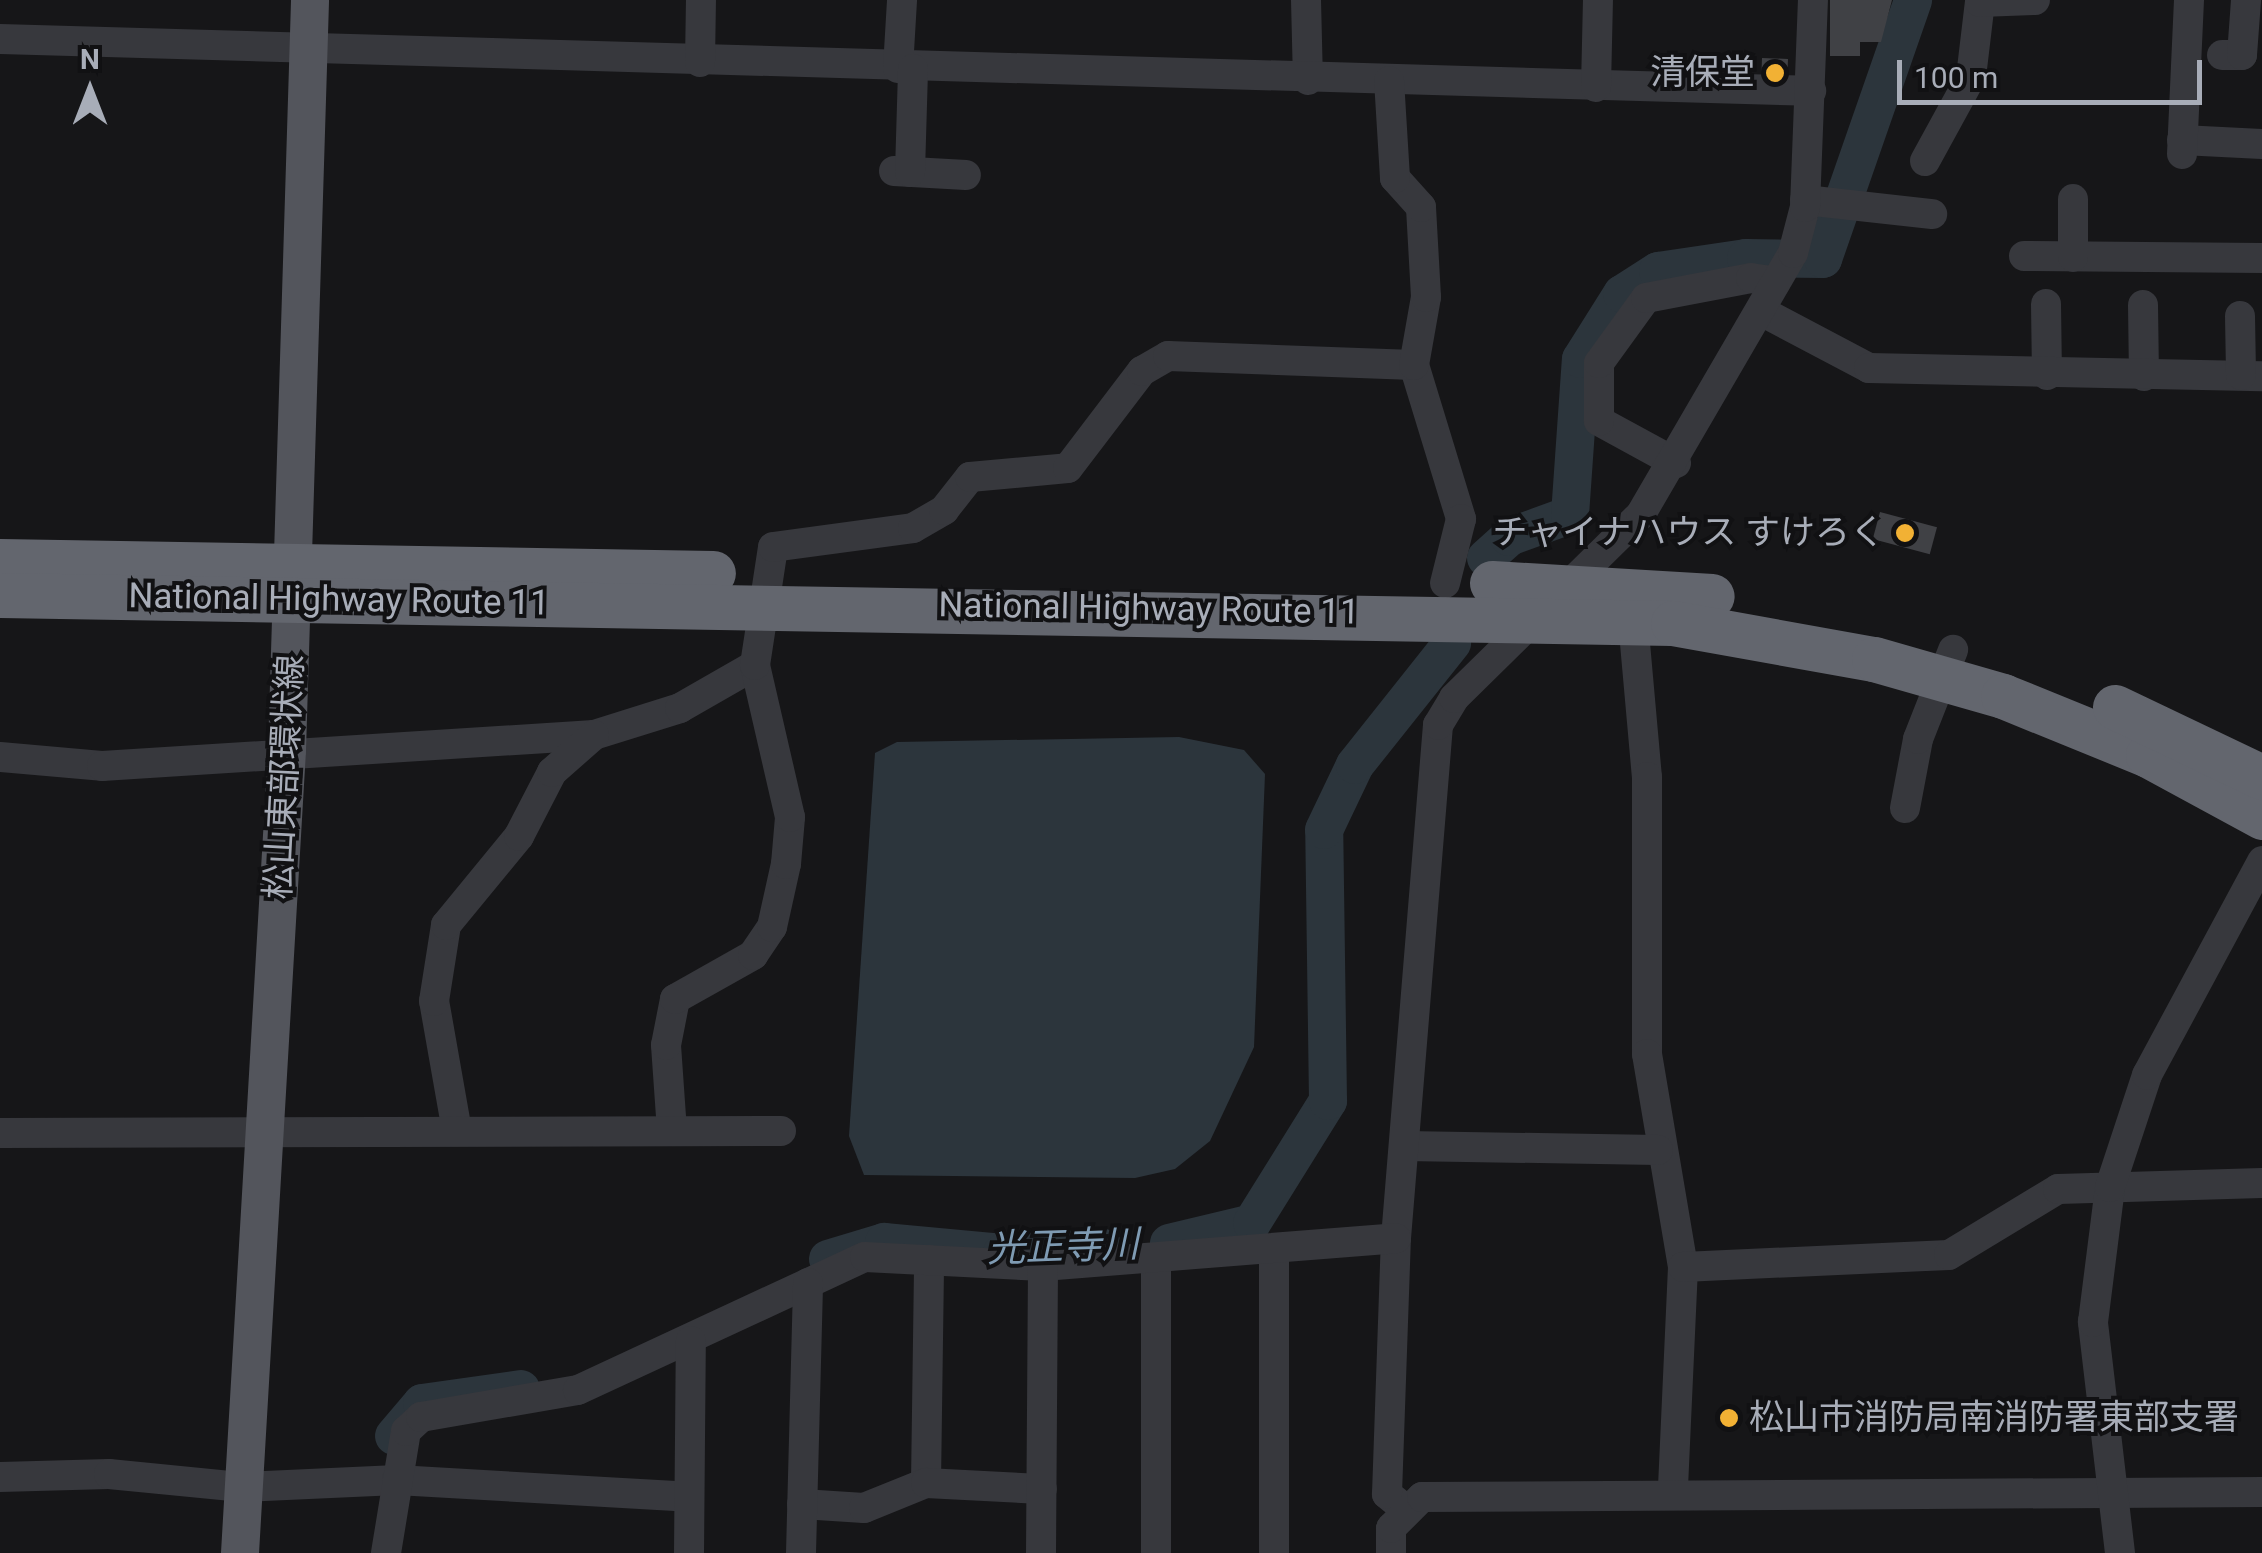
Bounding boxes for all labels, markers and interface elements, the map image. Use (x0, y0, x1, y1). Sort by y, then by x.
north arrow (40, 40, 140, 140)
scale bar (1902, 40, 2207, 102)
text: N (80, 43, 100, 76)
place label: 清保堂 (1650, 52, 1755, 94)
text: 100 m (1914, 60, 1998, 95)
marker: 清保堂 (1764, 62, 1786, 84)
place label: チャイナハウス すけろく (1491, 512, 1885, 554)
marker: チャイナハウス すけろく (1894, 522, 1916, 544)
street label: National Highway Route 11 (128, 575, 550, 625)
street label: National Highway Route 11 (938, 584, 1360, 634)
street label: 松山東部環状線 (258, 654, 312, 900)
water label: 光正寺川 (986, 1222, 1140, 1272)
place label: 松山市消防局南消防署東部支署 (1749, 1397, 2239, 1439)
marker: 松山市消防局南消防署東部支署 (1718, 1407, 1740, 1429)

